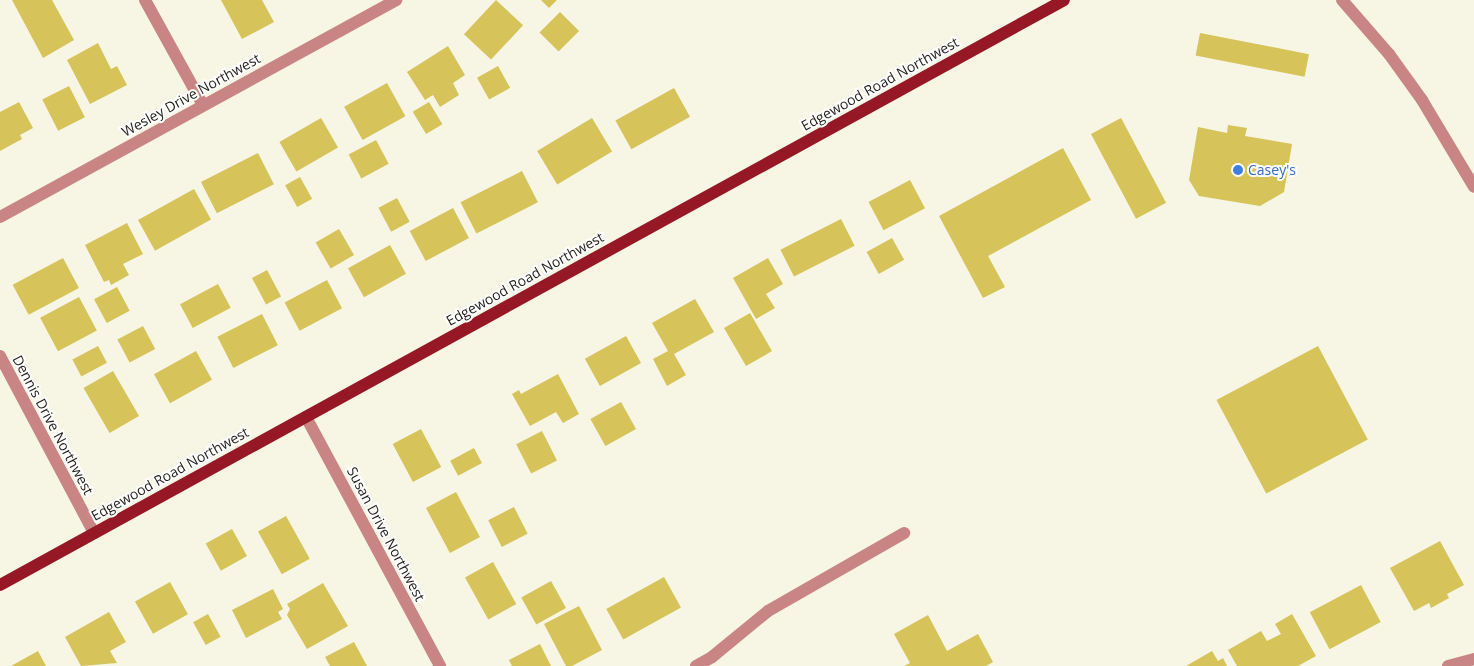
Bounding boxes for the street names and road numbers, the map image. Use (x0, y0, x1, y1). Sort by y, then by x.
street label: Edgewood Road Northwest (798, 34, 962, 134)
street label: Wesley Drive Northwest (119, 50, 263, 140)
street label: Edgewood Road Northwest (443, 229, 607, 329)
street label: Dennis Drive Northwest (9, 352, 97, 498)
street label: Edgewood Road Northwest (88, 424, 252, 524)
street label: Susan Drive Northwest (343, 464, 429, 604)

